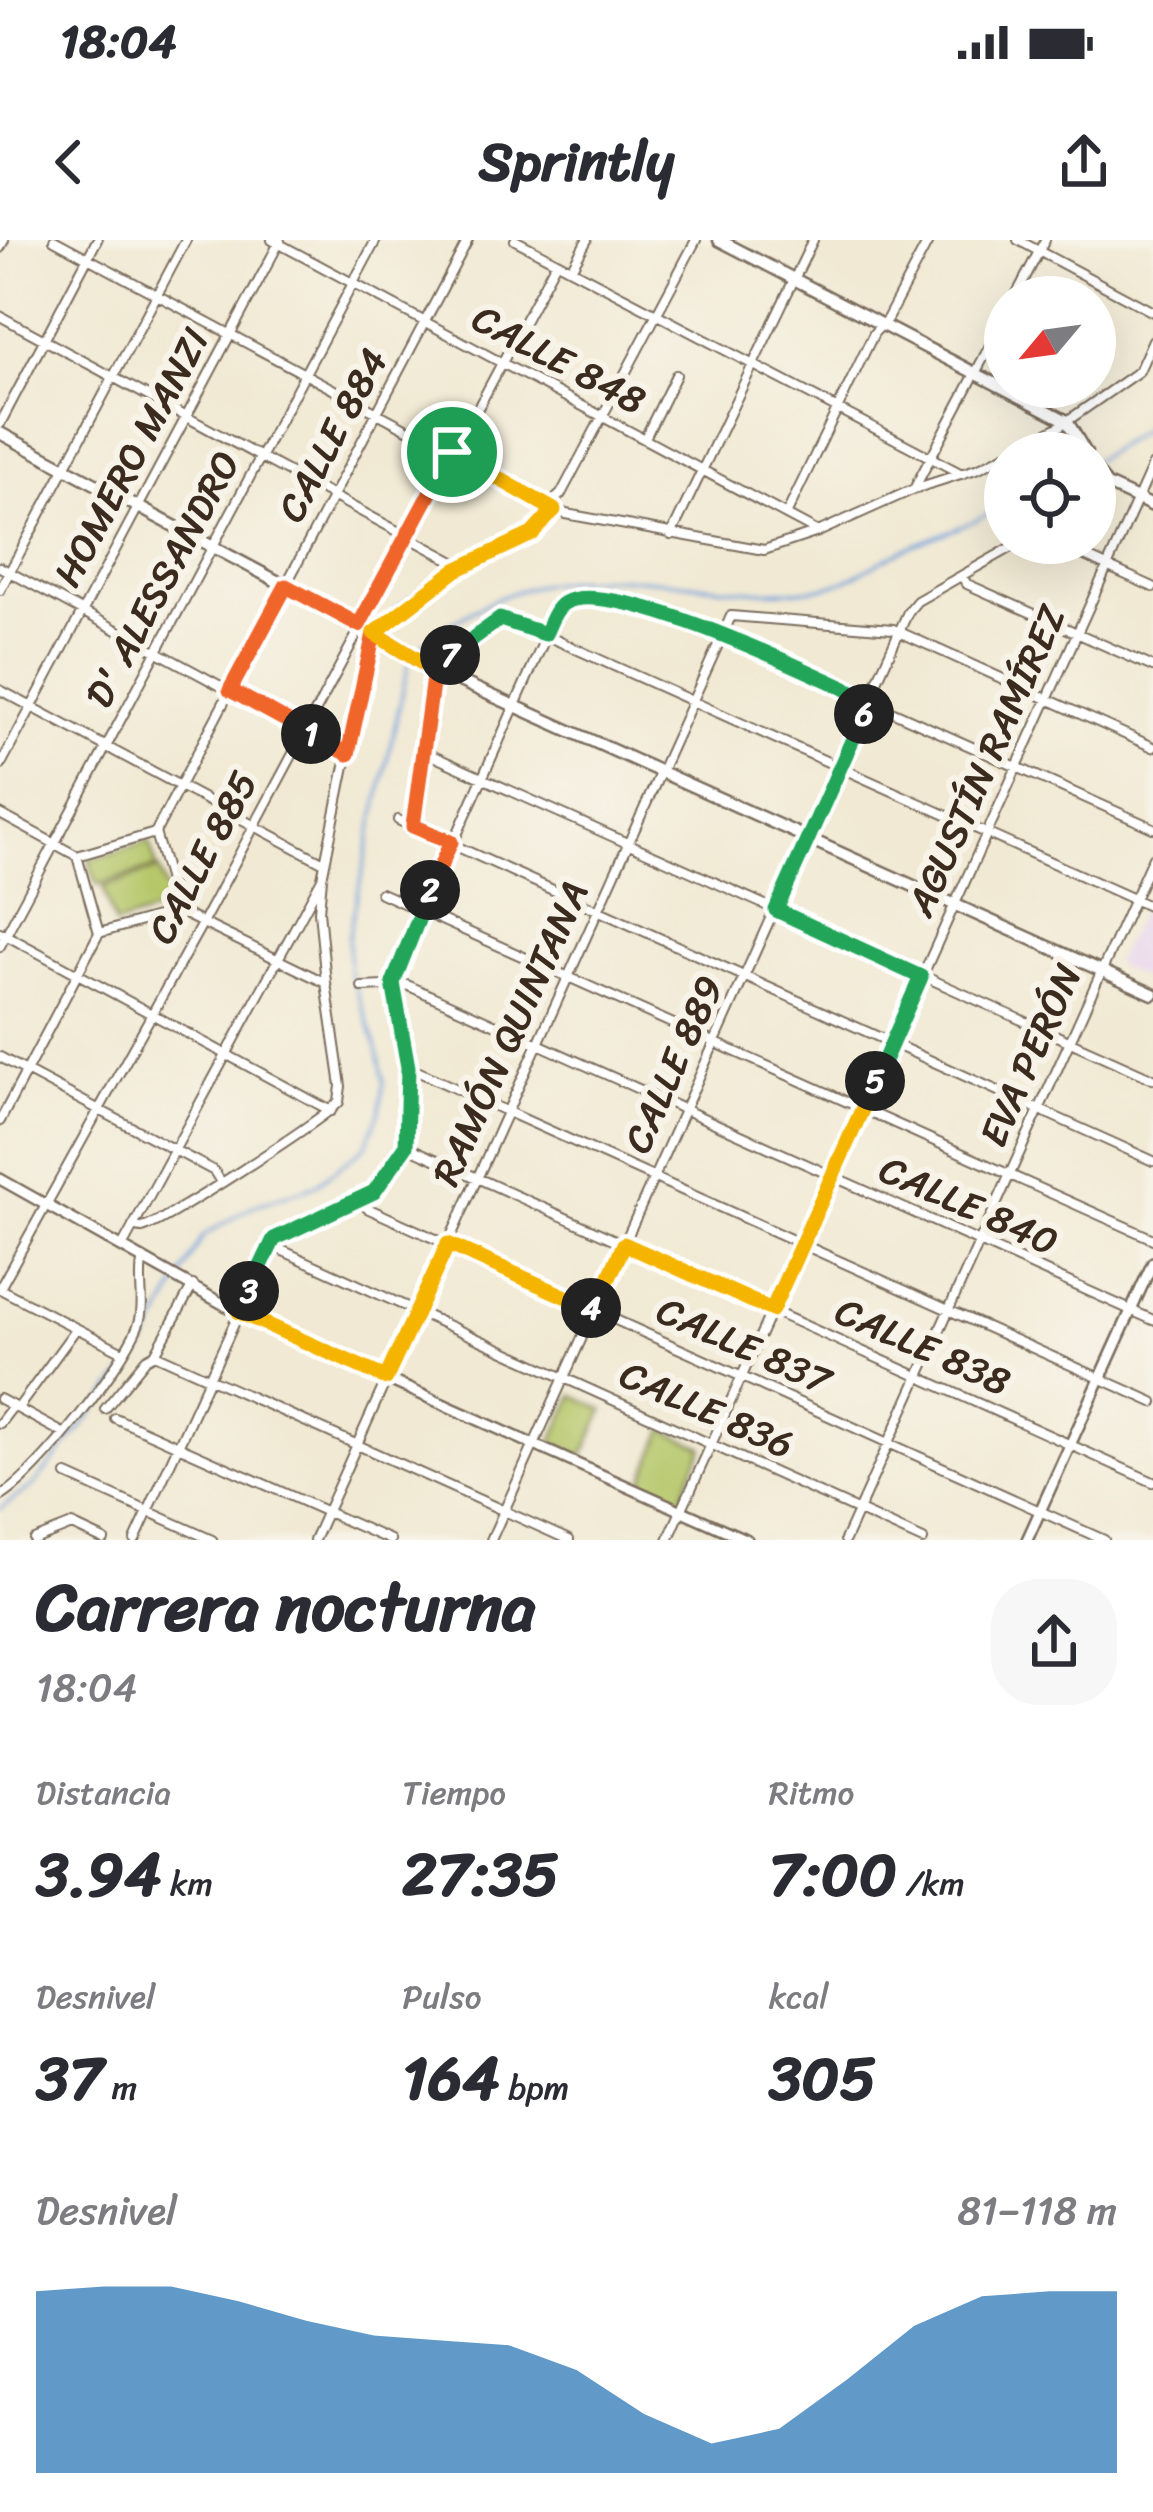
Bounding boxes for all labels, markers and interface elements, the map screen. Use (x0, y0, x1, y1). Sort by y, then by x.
text: 18:04 (60, 2, 177, 82)
text: Sprintly (479, 114, 674, 210)
icon: back (36, 129, 102, 195)
icon: share (1051, 129, 1117, 195)
north arrow (984, 276, 1116, 408)
map controls (984, 276, 1116, 564)
street label: CALLE 848 (459, 284, 659, 434)
street label: HOMERO MANZI (33, 315, 229, 599)
street label: CALLE 884 (257, 335, 407, 535)
pin (401, 401, 503, 503)
icon: arrive (419, 419, 485, 485)
button: locate (984, 432, 1116, 564)
street label: D' ALESSANDRO (65, 438, 259, 720)
street label: AGUSTÍN RAMÍREZ (886, 592, 1086, 928)
pin: 7 (420, 625, 480, 685)
text: 7 (441, 626, 459, 684)
pin: 6 (834, 684, 894, 744)
text: 6 (855, 685, 873, 743)
pin: 1 (281, 704, 341, 764)
text: 1 (304, 705, 318, 763)
street label: CALLE 885 (127, 758, 277, 956)
pin: 2 (400, 860, 460, 920)
text: 2 (420, 861, 440, 919)
street label: RAMÓN QUINTANA (412, 869, 608, 1197)
street label: EVA PERÓN (959, 952, 1101, 1158)
street label: CALLE 889 (603, 964, 743, 1164)
pin: 5 (845, 1051, 905, 1111)
text: 5 (865, 1052, 885, 1110)
street label: CALLE 840 (868, 1135, 1070, 1275)
pin: 3 (219, 1261, 279, 1321)
text: 3 (240, 1262, 258, 1320)
street label: CALLE 837 (645, 1276, 845, 1415)
street label: CALLE 838 (824, 1277, 1022, 1415)
pin: 4 (561, 1278, 621, 1338)
text: 4 (581, 1279, 601, 1337)
street label: CALLE 836 (609, 1340, 805, 1478)
text: Carrera nocturna (36, 1549, 536, 1666)
button: share (991, 1579, 1117, 1705)
text: 18:04 (36, 1653, 137, 1722)
text: Distancia (36, 1764, 171, 1822)
text: Tiempo (402, 1764, 506, 1822)
text: Ritmo (769, 1764, 854, 1822)
text: 3.94 (36, 1822, 161, 1928)
text: 27:35 (402, 1822, 559, 1928)
text: 7:00 (769, 1822, 897, 1928)
text: km (161, 1855, 213, 1913)
text: /km (897, 1855, 965, 1913)
text: Desnivel (36, 1968, 155, 2026)
text: Pulso (402, 1968, 481, 2026)
text: kcal (769, 1968, 829, 2026)
text: 37 (36, 2026, 103, 2132)
text: 164 (402, 2026, 500, 2132)
text: 305 (769, 2026, 876, 2132)
text: m (103, 2059, 137, 2117)
text: bpm (500, 2059, 569, 2117)
text: Desnivel (36, 2176, 177, 2245)
text: 81–118 m (958, 2176, 1117, 2245)

